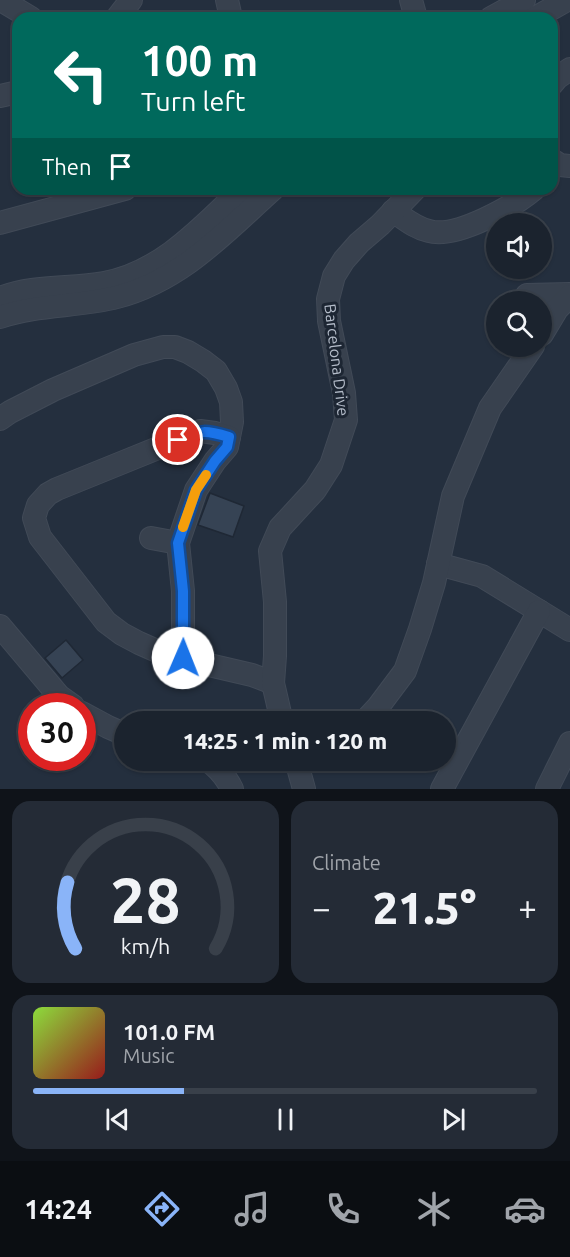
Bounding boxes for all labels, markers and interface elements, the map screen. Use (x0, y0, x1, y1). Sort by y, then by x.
icon: left (42, 36, 120, 114)
text: 100 m (141, 37, 258, 84)
text: Turn left (141, 86, 245, 116)
icon: arrive (104, 150, 137, 183)
text: Then (42, 154, 92, 179)
map controls (486, 213, 552, 357)
button: sound (486, 213, 552, 279)
button: search (486, 291, 552, 357)
street label: Barcelona Drive (321, 303, 353, 417)
pin (152, 414, 203, 465)
icon: arrive (161, 423, 194, 456)
position arrow (151, 626, 215, 690)
speed limit sign: 30 (18, 693, 96, 771)
text: 14:25 · 1 min · 120 m (183, 728, 387, 753)
text: Climate (312, 851, 381, 874)
text: 28 (110, 865, 181, 935)
text: 21.5° (373, 882, 476, 933)
text: − (312, 889, 331, 926)
text: + (518, 889, 537, 926)
text: km/h (121, 934, 170, 958)
text: 101.0 FM (123, 1019, 215, 1044)
text: Music (123, 1044, 175, 1067)
icon: previous (101, 1103, 134, 1136)
icon: pause (269, 1103, 302, 1136)
icon: next (437, 1103, 470, 1136)
icon: directions (141, 1188, 183, 1230)
icon: music (231, 1188, 273, 1230)
icon: phone (322, 1188, 364, 1230)
icon: climate (413, 1188, 455, 1230)
icon: car (504, 1188, 546, 1230)
text: 14:24 (24, 1194, 92, 1224)

